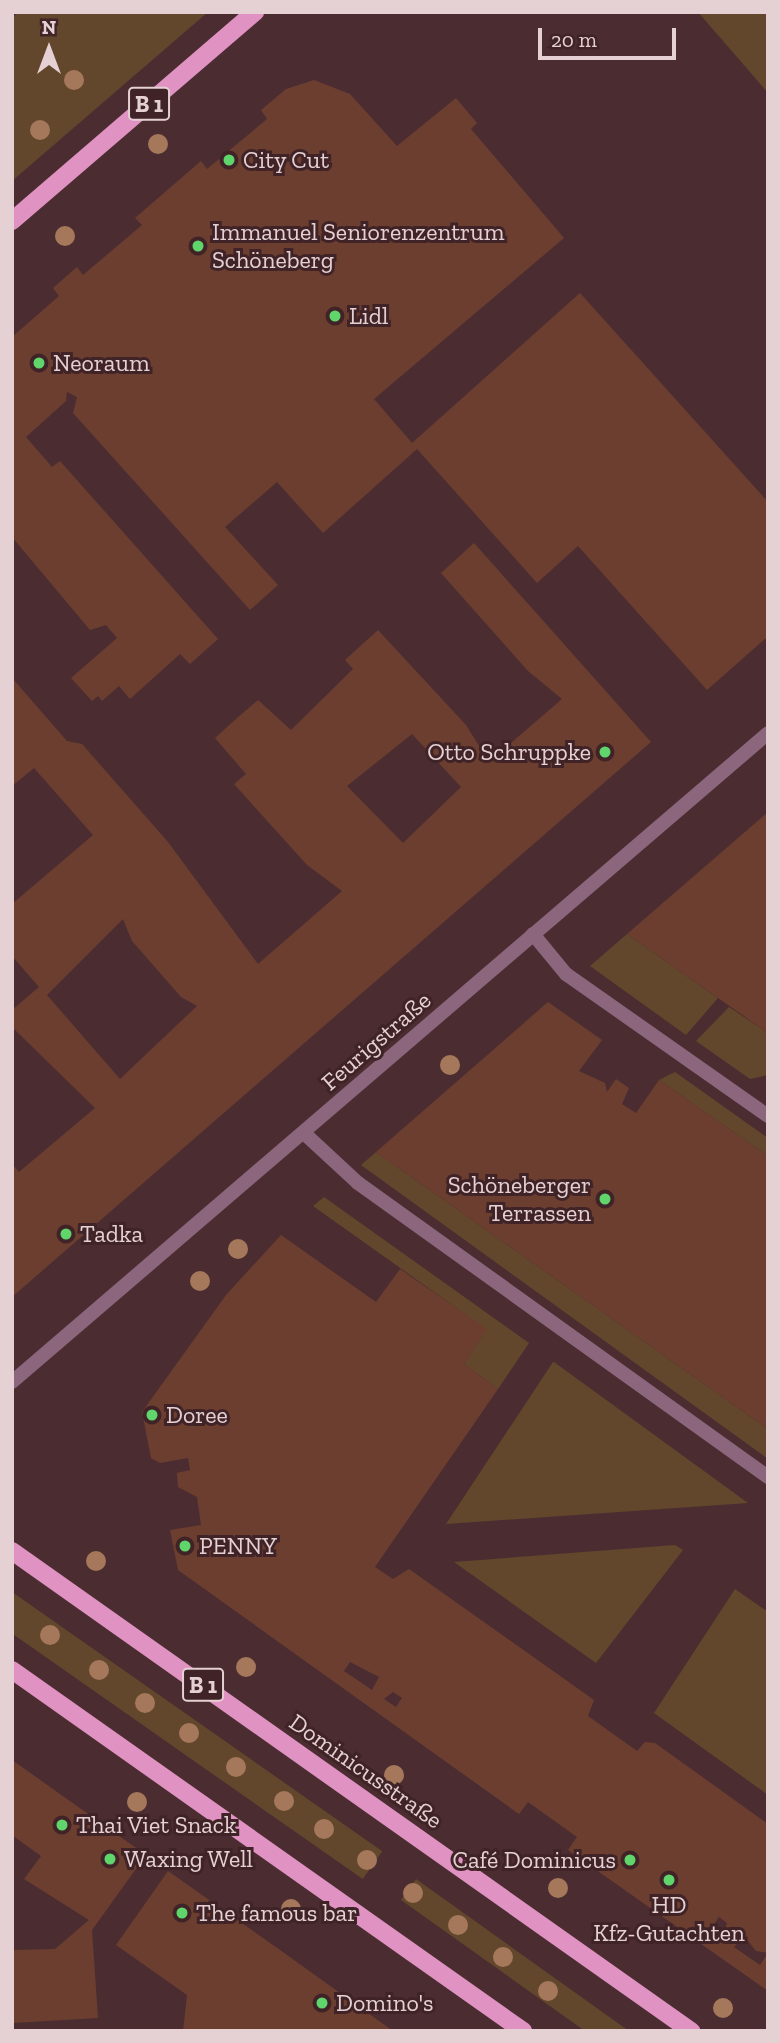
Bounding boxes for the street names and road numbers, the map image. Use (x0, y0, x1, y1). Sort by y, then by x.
road number: B 1 (128, 85, 170, 124)
street label: Feurigstraße (315, 986, 437, 1096)
road number: B 1 (182, 1666, 224, 1704)
street label: Dominicusstraße (284, 1708, 448, 1834)

